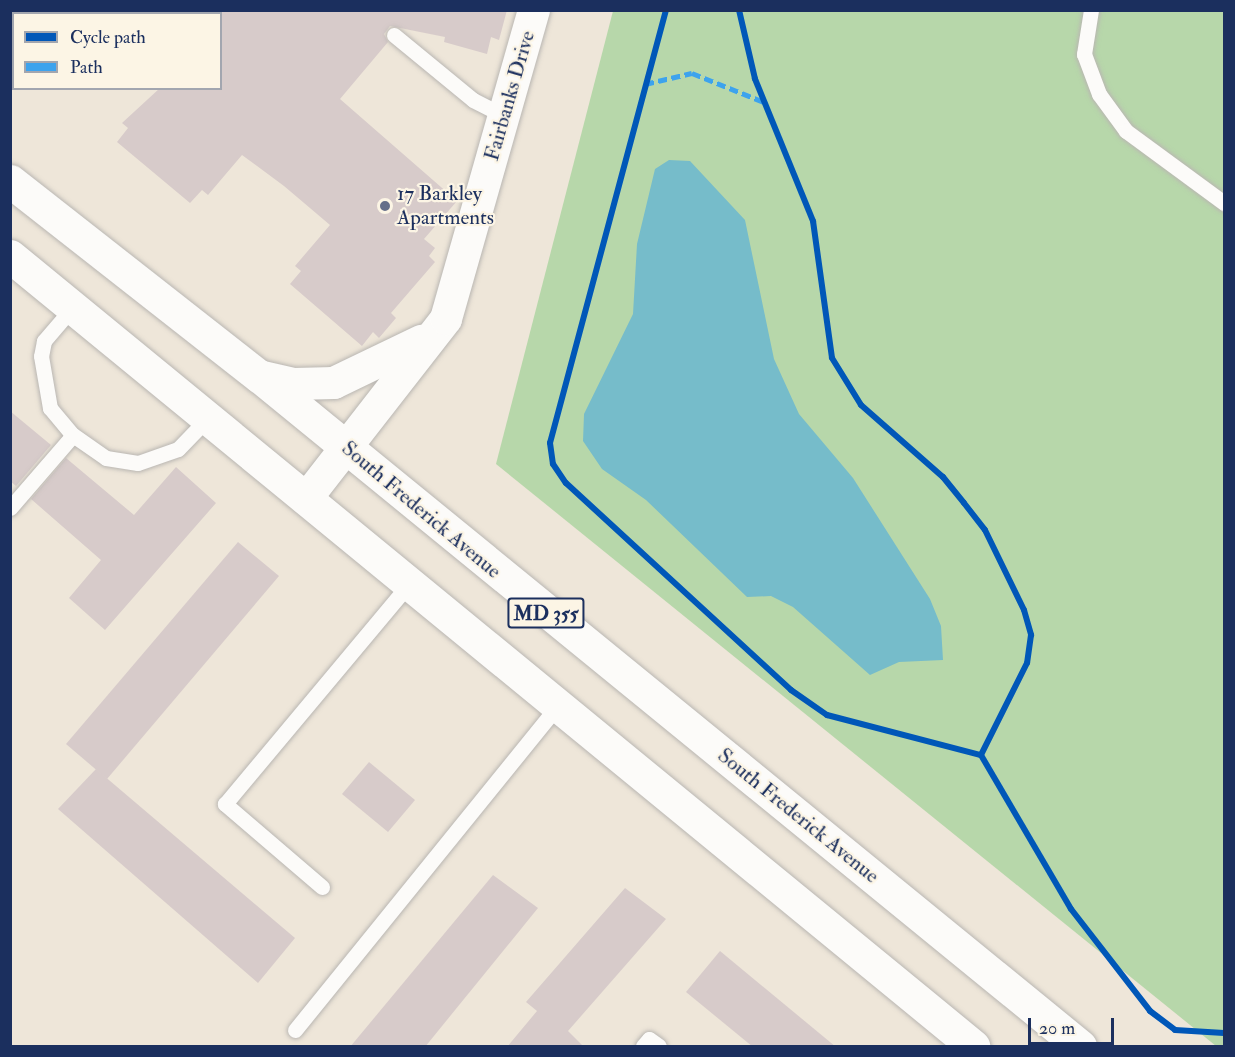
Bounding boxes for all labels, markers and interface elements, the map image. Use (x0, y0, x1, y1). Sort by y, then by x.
legend (12, 12, 222, 90)
text: Cycle path (70, 26, 146, 49)
street label: Fairbanks Drive (479, 28, 541, 164)
text: Path (70, 56, 103, 79)
place label: 17 Barkley Apartments (397, 181, 494, 231)
marker: 17 Barkley Apartments (378, 199, 392, 213)
street label: South Frederick Avenue (336, 436, 506, 584)
road number: MD 355 (507, 596, 585, 630)
street label: South Frederick Avenue (712, 743, 884, 889)
scale bar (1031, 1006, 1116, 1044)
text: 20 m (1039, 1017, 1075, 1040)

